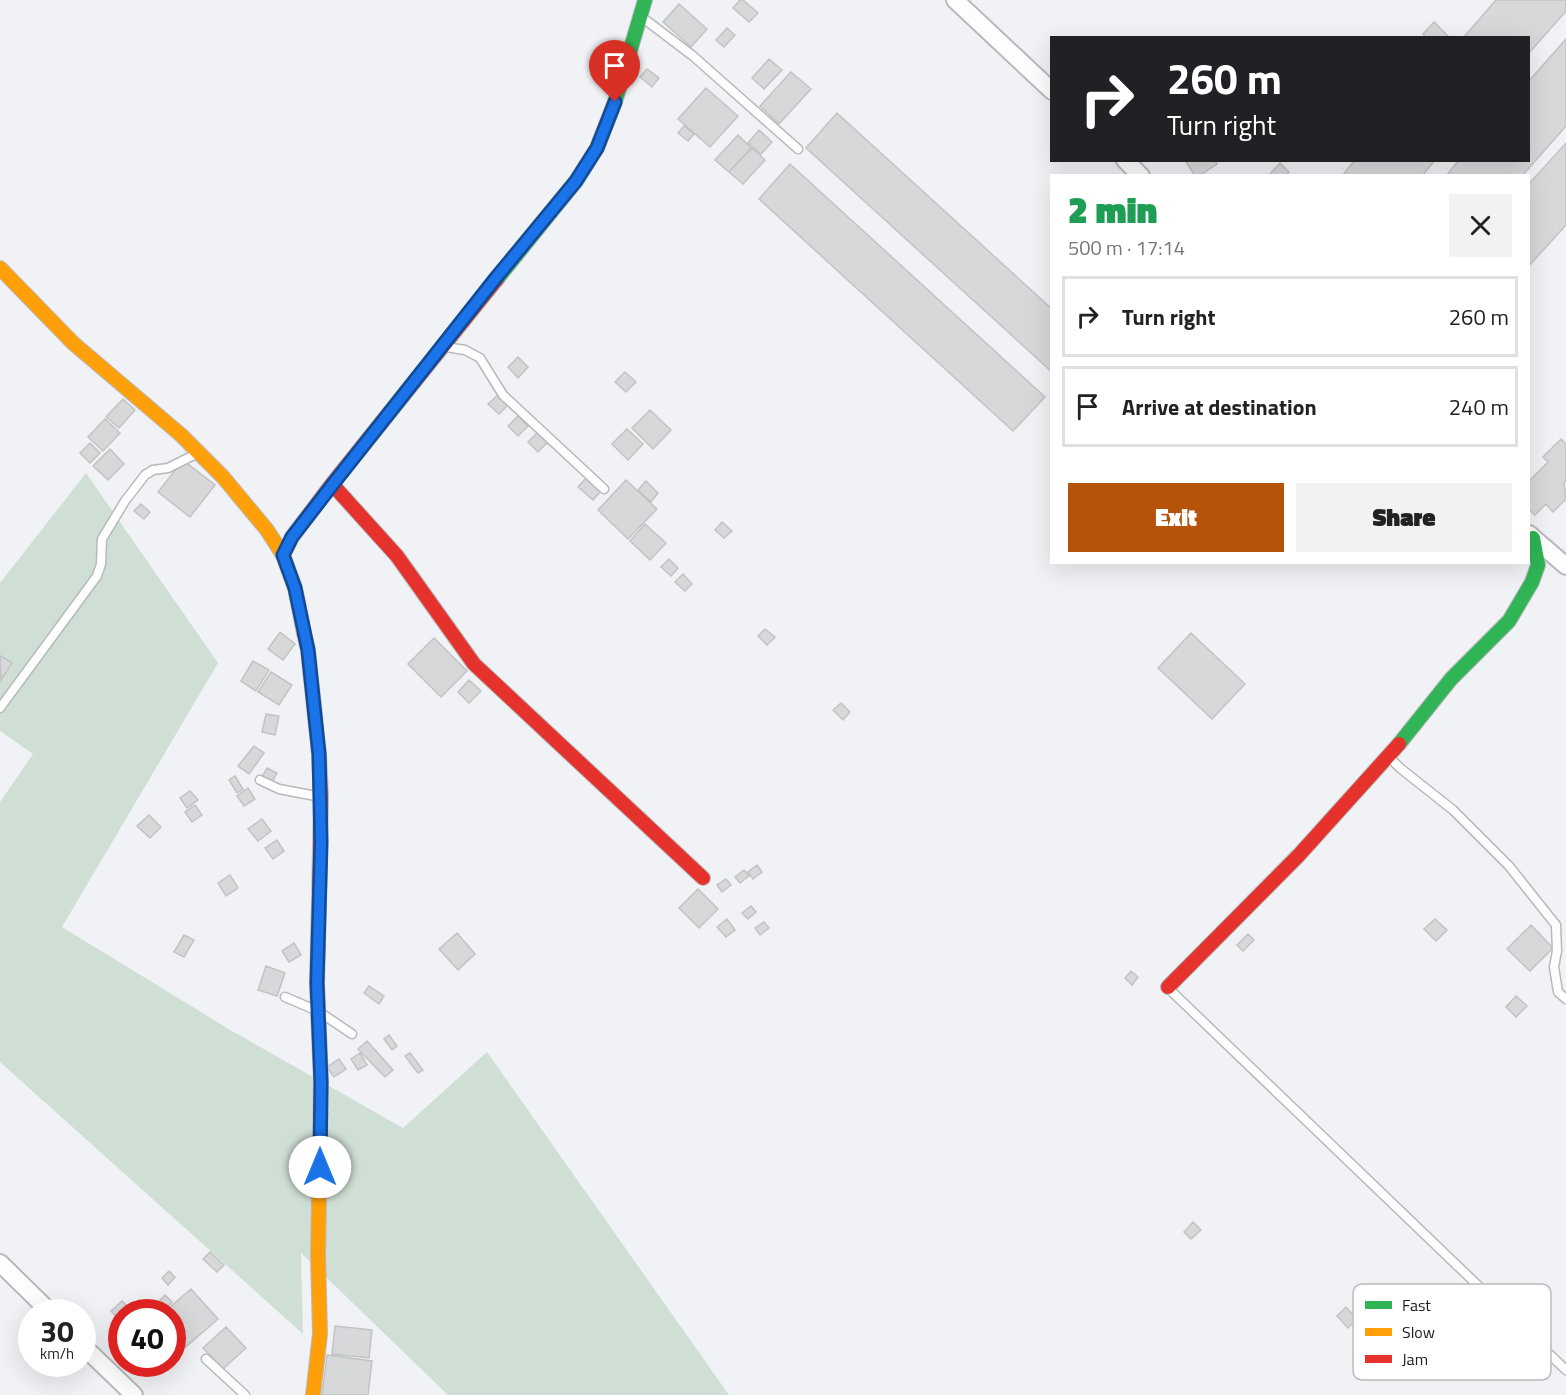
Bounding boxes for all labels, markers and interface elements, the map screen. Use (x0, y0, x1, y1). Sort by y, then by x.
pin (589, 40, 640, 102)
text: 260 m (1167, 46, 1282, 110)
icon: arrive (598, 49, 631, 82)
icon: right (1068, 60, 1146, 138)
text: Turn right (1167, 104, 1276, 145)
text: 2 min (1068, 182, 1157, 237)
button: close (1449, 194, 1512, 257)
text: 500 m · 17:14 (1068, 232, 1185, 263)
icon: right (1071, 300, 1104, 333)
text: Turn right (1122, 300, 1216, 334)
text: 260 m (1449, 300, 1509, 334)
icon: arrive (1071, 390, 1104, 423)
text: Arrive at destination (1122, 390, 1317, 424)
text: 240 m (1449, 390, 1509, 424)
button: Exit (1068, 483, 1284, 552)
button: Share (1296, 483, 1512, 552)
position arrow (288, 1135, 352, 1199)
legend (1353, 1284, 1551, 1380)
text: Fast (1402, 1293, 1431, 1317)
speed limit sign: 40 (108, 1299, 186, 1377)
text: 30 (40, 1308, 74, 1354)
text: Slow (1402, 1320, 1435, 1344)
text: km/h (40, 1342, 74, 1365)
text: Jam (1402, 1347, 1428, 1371)

